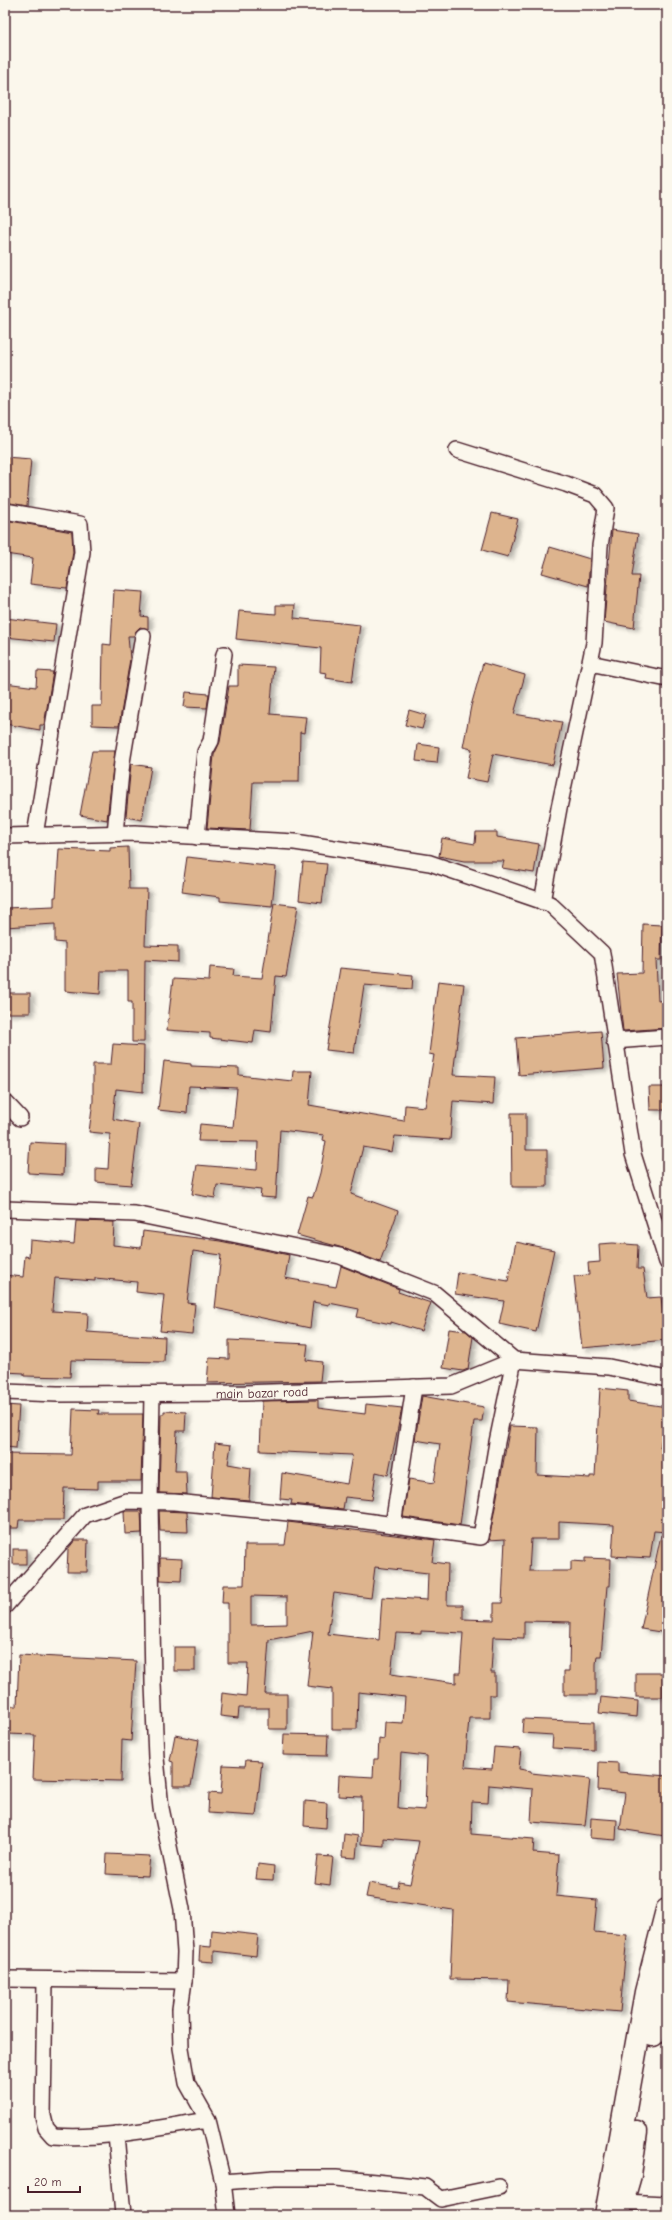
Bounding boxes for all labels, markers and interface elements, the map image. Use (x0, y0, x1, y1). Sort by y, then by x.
street label: main bazar road (216, 1383, 309, 1401)
scale bar (28, 2168, 80, 2194)
text: 20 m (34, 2175, 62, 2189)

